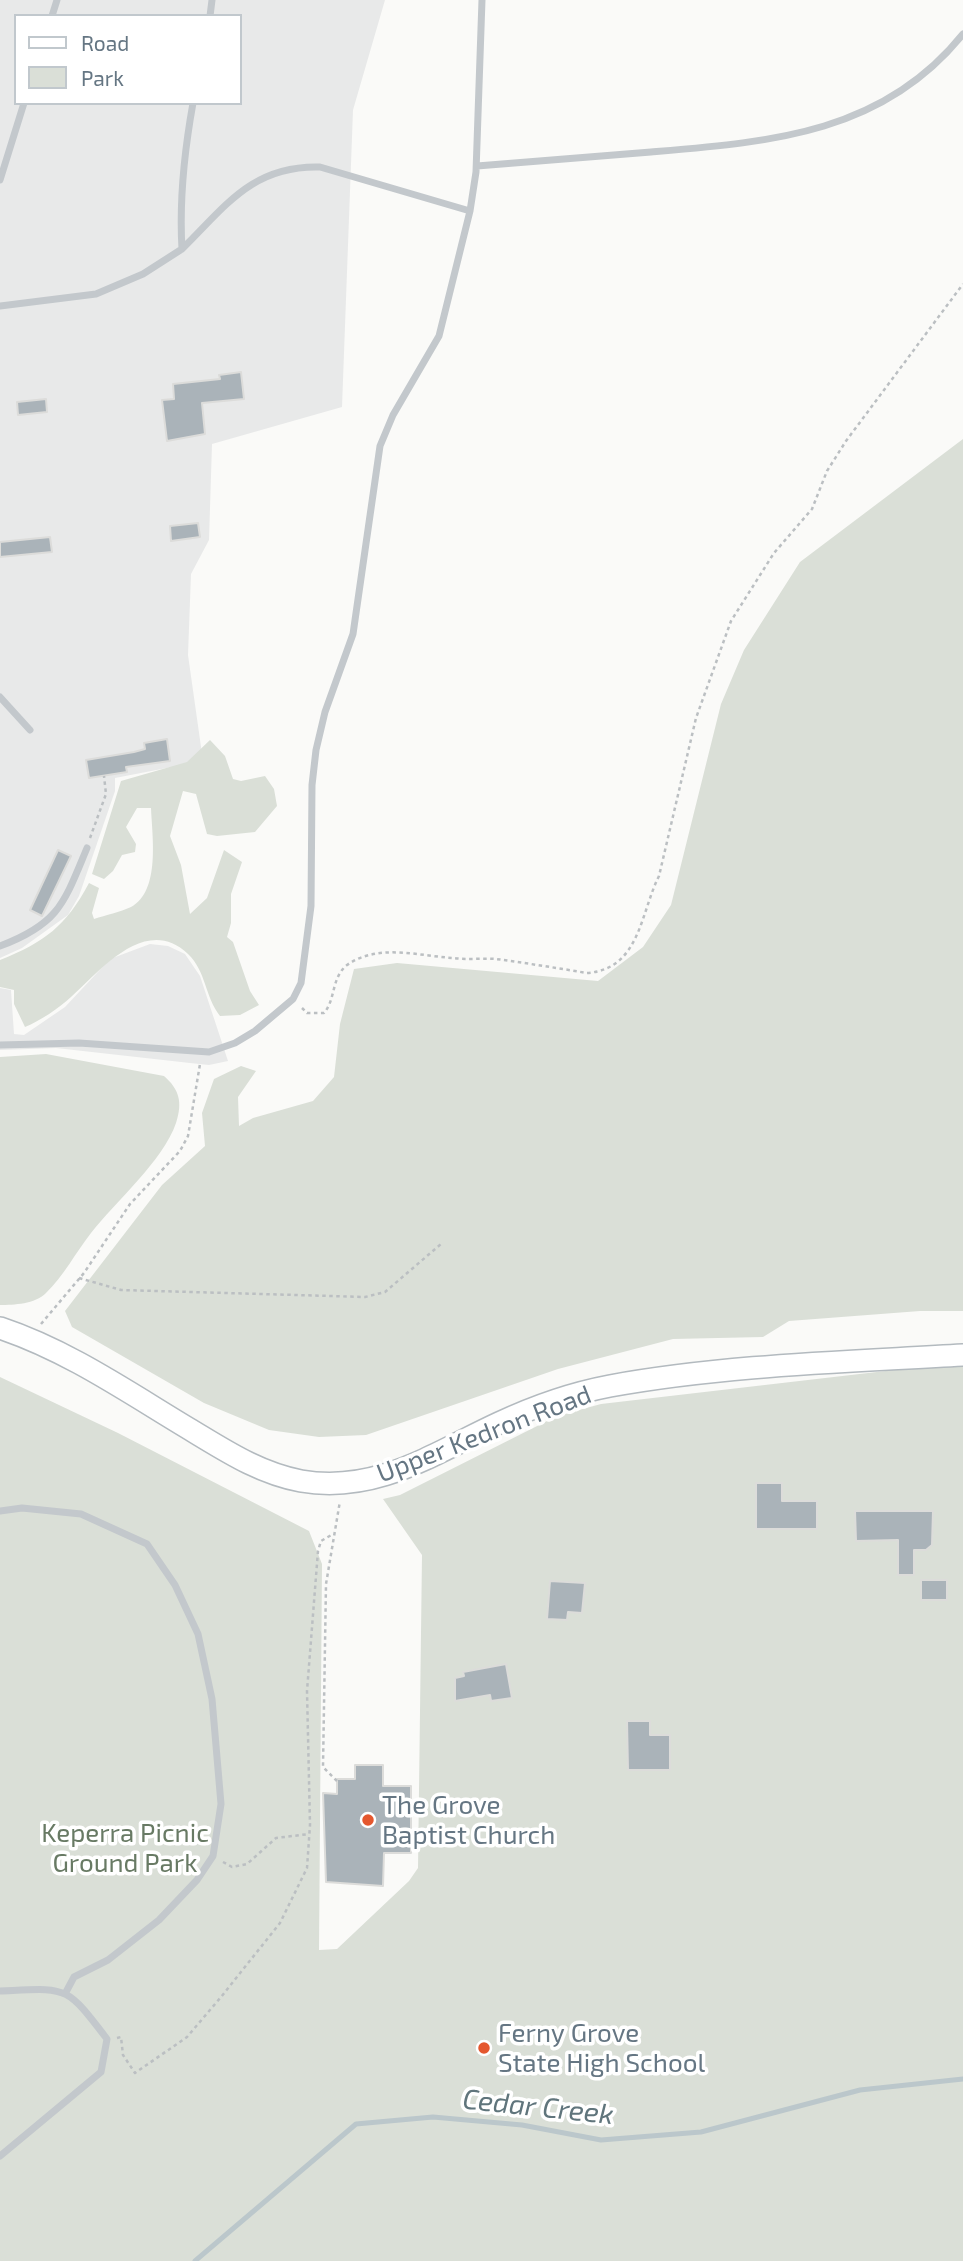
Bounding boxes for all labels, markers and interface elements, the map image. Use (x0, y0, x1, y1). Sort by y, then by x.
legend (14, 14, 242, 105)
text: Road (81, 30, 129, 55)
text: Park (81, 65, 124, 90)
street label: Upper Kedron Road (372, 1379, 596, 1489)
place label: The Grove Baptist Church (382, 1789, 555, 1850)
marker: The Grove Baptist Church (360, 1812, 376, 1828)
park label: Keperra Picnic Ground Park (41, 1817, 209, 1878)
place label: Ferny Grove State High School (498, 2017, 705, 2078)
marker: Ferny Grove State High School (476, 2040, 492, 2056)
water label: Cedar Creek (461, 2082, 615, 2132)

